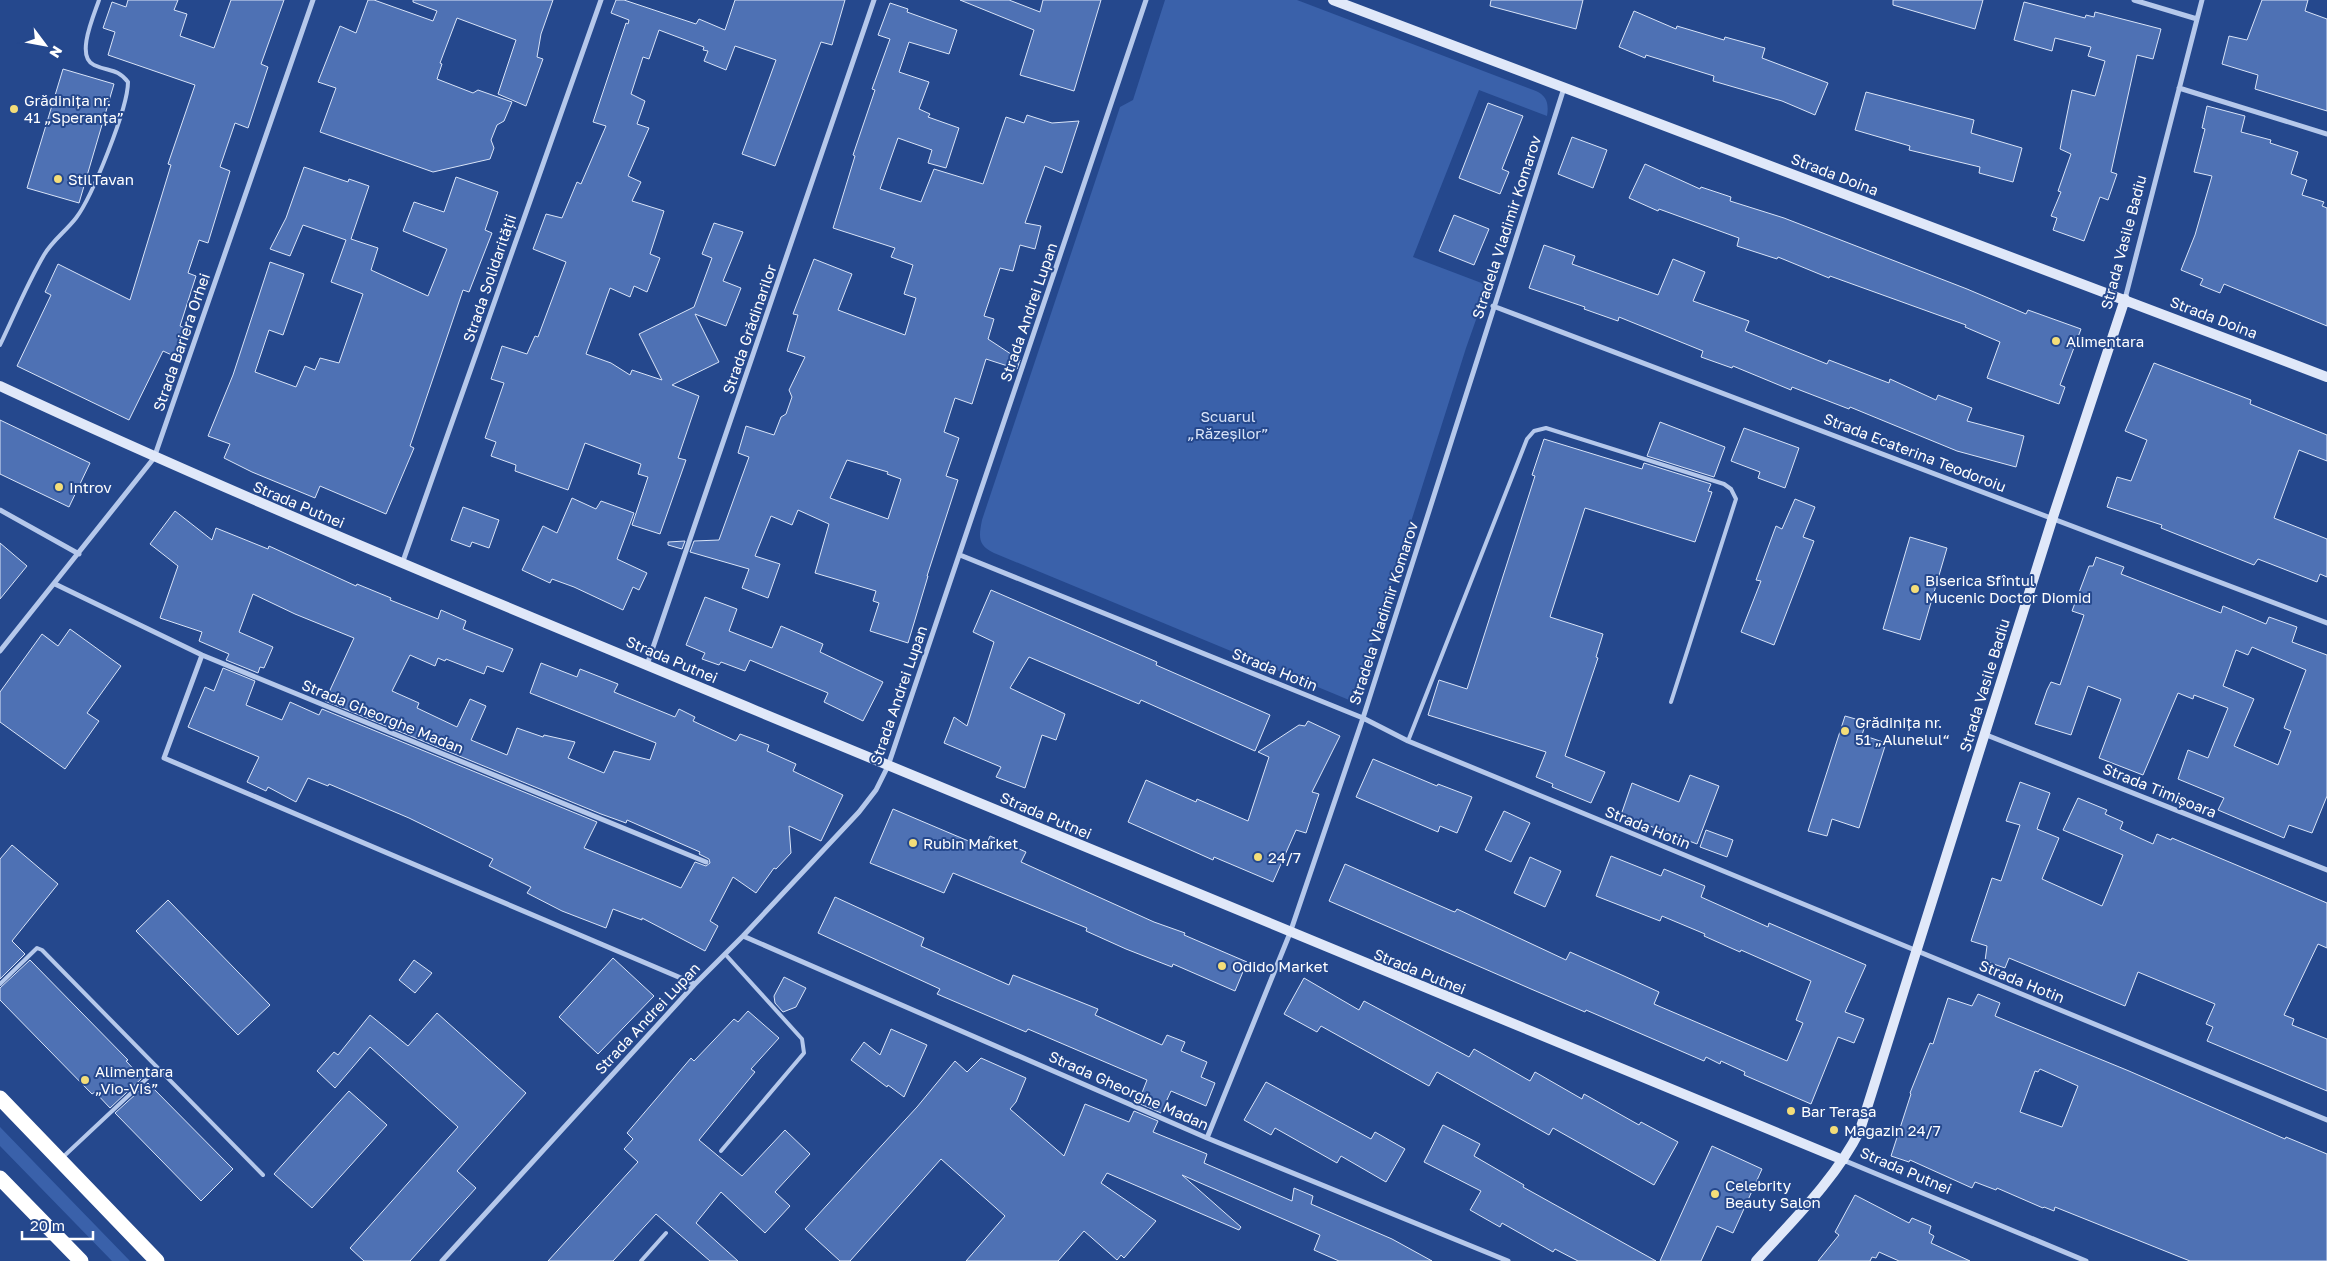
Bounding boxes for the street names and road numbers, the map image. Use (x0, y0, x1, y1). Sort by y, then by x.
street label: Stradela Vladimir Komarov (1468, 133, 1544, 321)
street label: Strada Doina (1789, 149, 1881, 199)
street label: Strada Vasile Badiu (2096, 173, 2150, 311)
street label: Strada Solidarității (459, 212, 519, 344)
street label: Strada Andrei Lupan (996, 240, 1060, 384)
street label: Strada Grădinarilor (718, 262, 780, 396)
street label: Strada Bariera Orhei (149, 271, 213, 413)
street label: Strada Doina (2168, 292, 2260, 342)
street label: Strada Ecaterina Teodoroiu (1821, 409, 2009, 495)
street label: Strada Putnei (250, 477, 348, 531)
street label: Stradela Vladimir Komarov (1345, 519, 1421, 707)
street label: Strada Vasile Badiu (1955, 616, 2013, 754)
street label: Strada Andrei Lupan (866, 623, 930, 767)
street label: Strada Putnei (623, 632, 721, 686)
street label: Strada Hotin (1230, 644, 1320, 694)
street label: Strada Gheorghe Madan (299, 675, 467, 757)
street label: Strada Timișoara (2100, 759, 2220, 821)
street label: Strada Putnei (997, 788, 1095, 842)
street label: Strada Hotin (1603, 802, 1693, 852)
street label: Strada Putnei (1371, 944, 1469, 998)
street label: Strada Hotin (1977, 956, 2067, 1006)
street label: Strada Andrei Lupan (591, 959, 703, 1077)
street label: Strada Gheorghe Madan (1046, 1047, 1212, 1133)
street label: Strada Putnei (1857, 1143, 1955, 1197)

